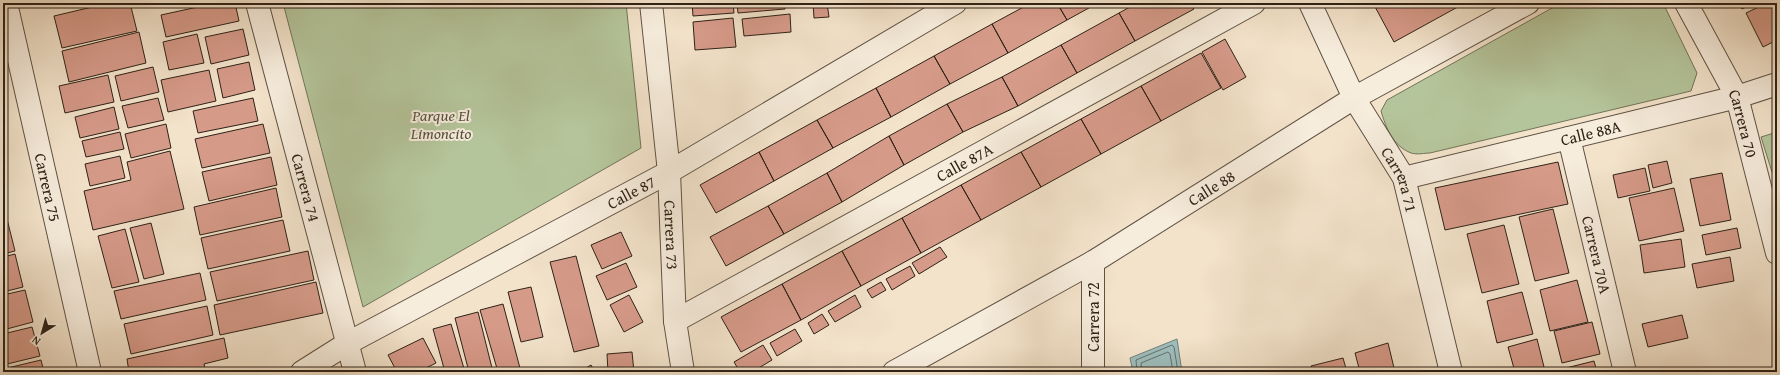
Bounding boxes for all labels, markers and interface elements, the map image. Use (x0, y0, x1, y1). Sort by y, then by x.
street label: Carrera 70 (1723, 84, 1764, 160)
park label: Parque El Limoncito (410, 103, 471, 145)
street label: Calle 88A (1558, 114, 1624, 152)
street label: Calle 87A (932, 137, 997, 187)
street label: Carrera 71 (1375, 142, 1424, 215)
street label: Carrera 75 (29, 151, 67, 224)
street label: Carrera 74 (285, 151, 327, 225)
street label: Calle 88 (1183, 164, 1240, 212)
street label: Calle 87 (603, 169, 660, 215)
street label: Carrera 73 (658, 200, 685, 270)
street label: Carrera 70A (1576, 213, 1618, 296)
street label: Carrera 72 (1081, 282, 1105, 352)
north arrow (22, 313, 62, 353)
text: N (28, 332, 44, 350)

